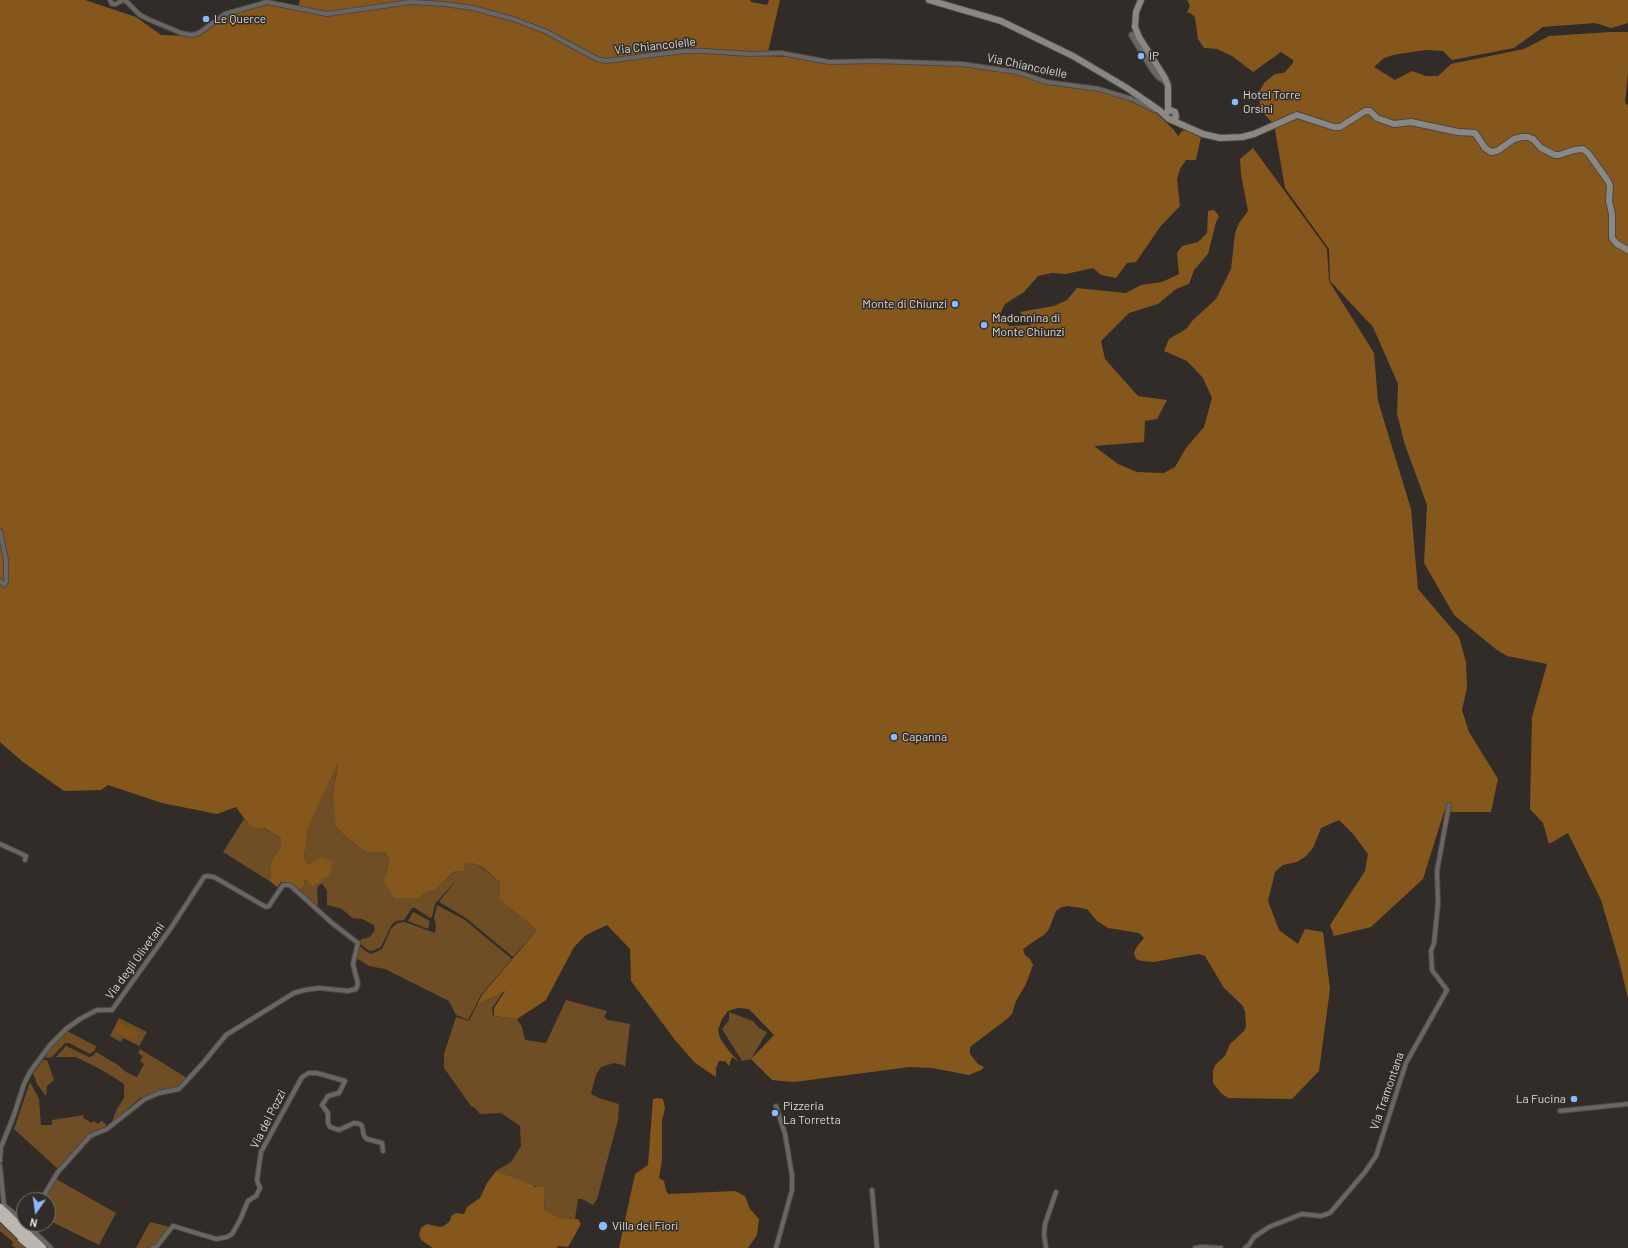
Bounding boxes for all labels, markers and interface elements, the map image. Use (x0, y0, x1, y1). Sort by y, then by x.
place label: Le Querce (214, 12, 266, 26)
marker: Le Querce (201, 14, 211, 24)
street label: Via Chiancolelle (614, 35, 696, 57)
place label: IP (1149, 49, 1159, 63)
street label: Via Chiancolelle (985, 50, 1069, 82)
marker: IP (1136, 51, 1146, 61)
place label: Hotel Torre Orsini (1243, 88, 1301, 116)
marker: Hotel Torre Orsini (1230, 97, 1240, 107)
place label: Monte di Chiunzi (862, 297, 947, 311)
marker: Monte di Chiunzi (950, 299, 960, 309)
place label: Madonnina di Monte Chiunzi (992, 311, 1065, 339)
marker: Madonnina di Monte Chiunzi (979, 320, 989, 330)
place label: Capanna (902, 730, 947, 744)
marker: Capanna (889, 732, 899, 742)
street label: Via degli Olivetani (102, 920, 168, 1002)
street label: Via Tramontana (1367, 1050, 1407, 1132)
street label: Via dei Pozzi (247, 1087, 289, 1151)
place label: La Fucina (1516, 1092, 1566, 1106)
marker: La Fucina (1569, 1094, 1579, 1104)
place label: Pizzeria La Torretta (783, 1099, 841, 1127)
marker: Pizzeria La Torretta (770, 1108, 780, 1118)
north arrow (16, 1192, 56, 1232)
text: N (28, 1216, 38, 1230)
place label: Villa dei Fiori (612, 1219, 678, 1233)
marker: Villa dei Fiori (597, 1220, 609, 1232)

